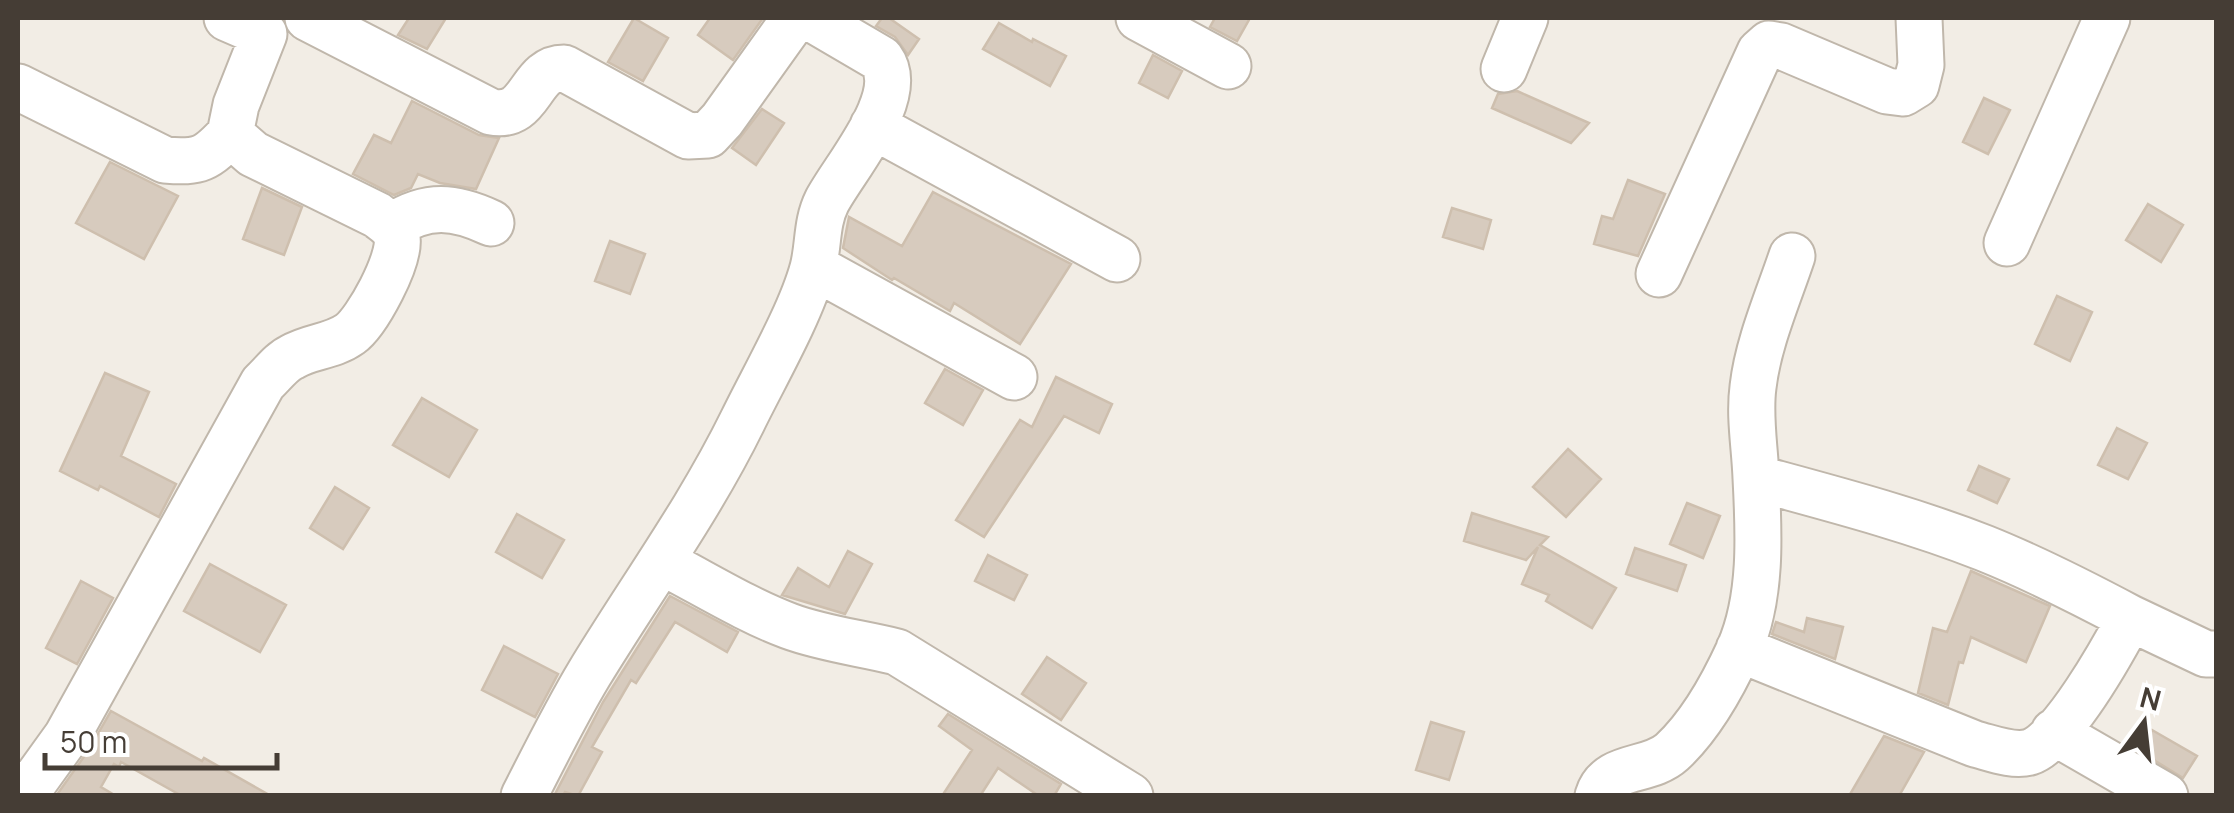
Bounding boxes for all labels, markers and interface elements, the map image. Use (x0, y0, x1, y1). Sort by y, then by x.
north arrow (2094, 673, 2194, 773)
text: N (2136, 677, 2165, 719)
scale bar (45, 708, 278, 770)
text: 50 m (60, 721, 127, 762)

